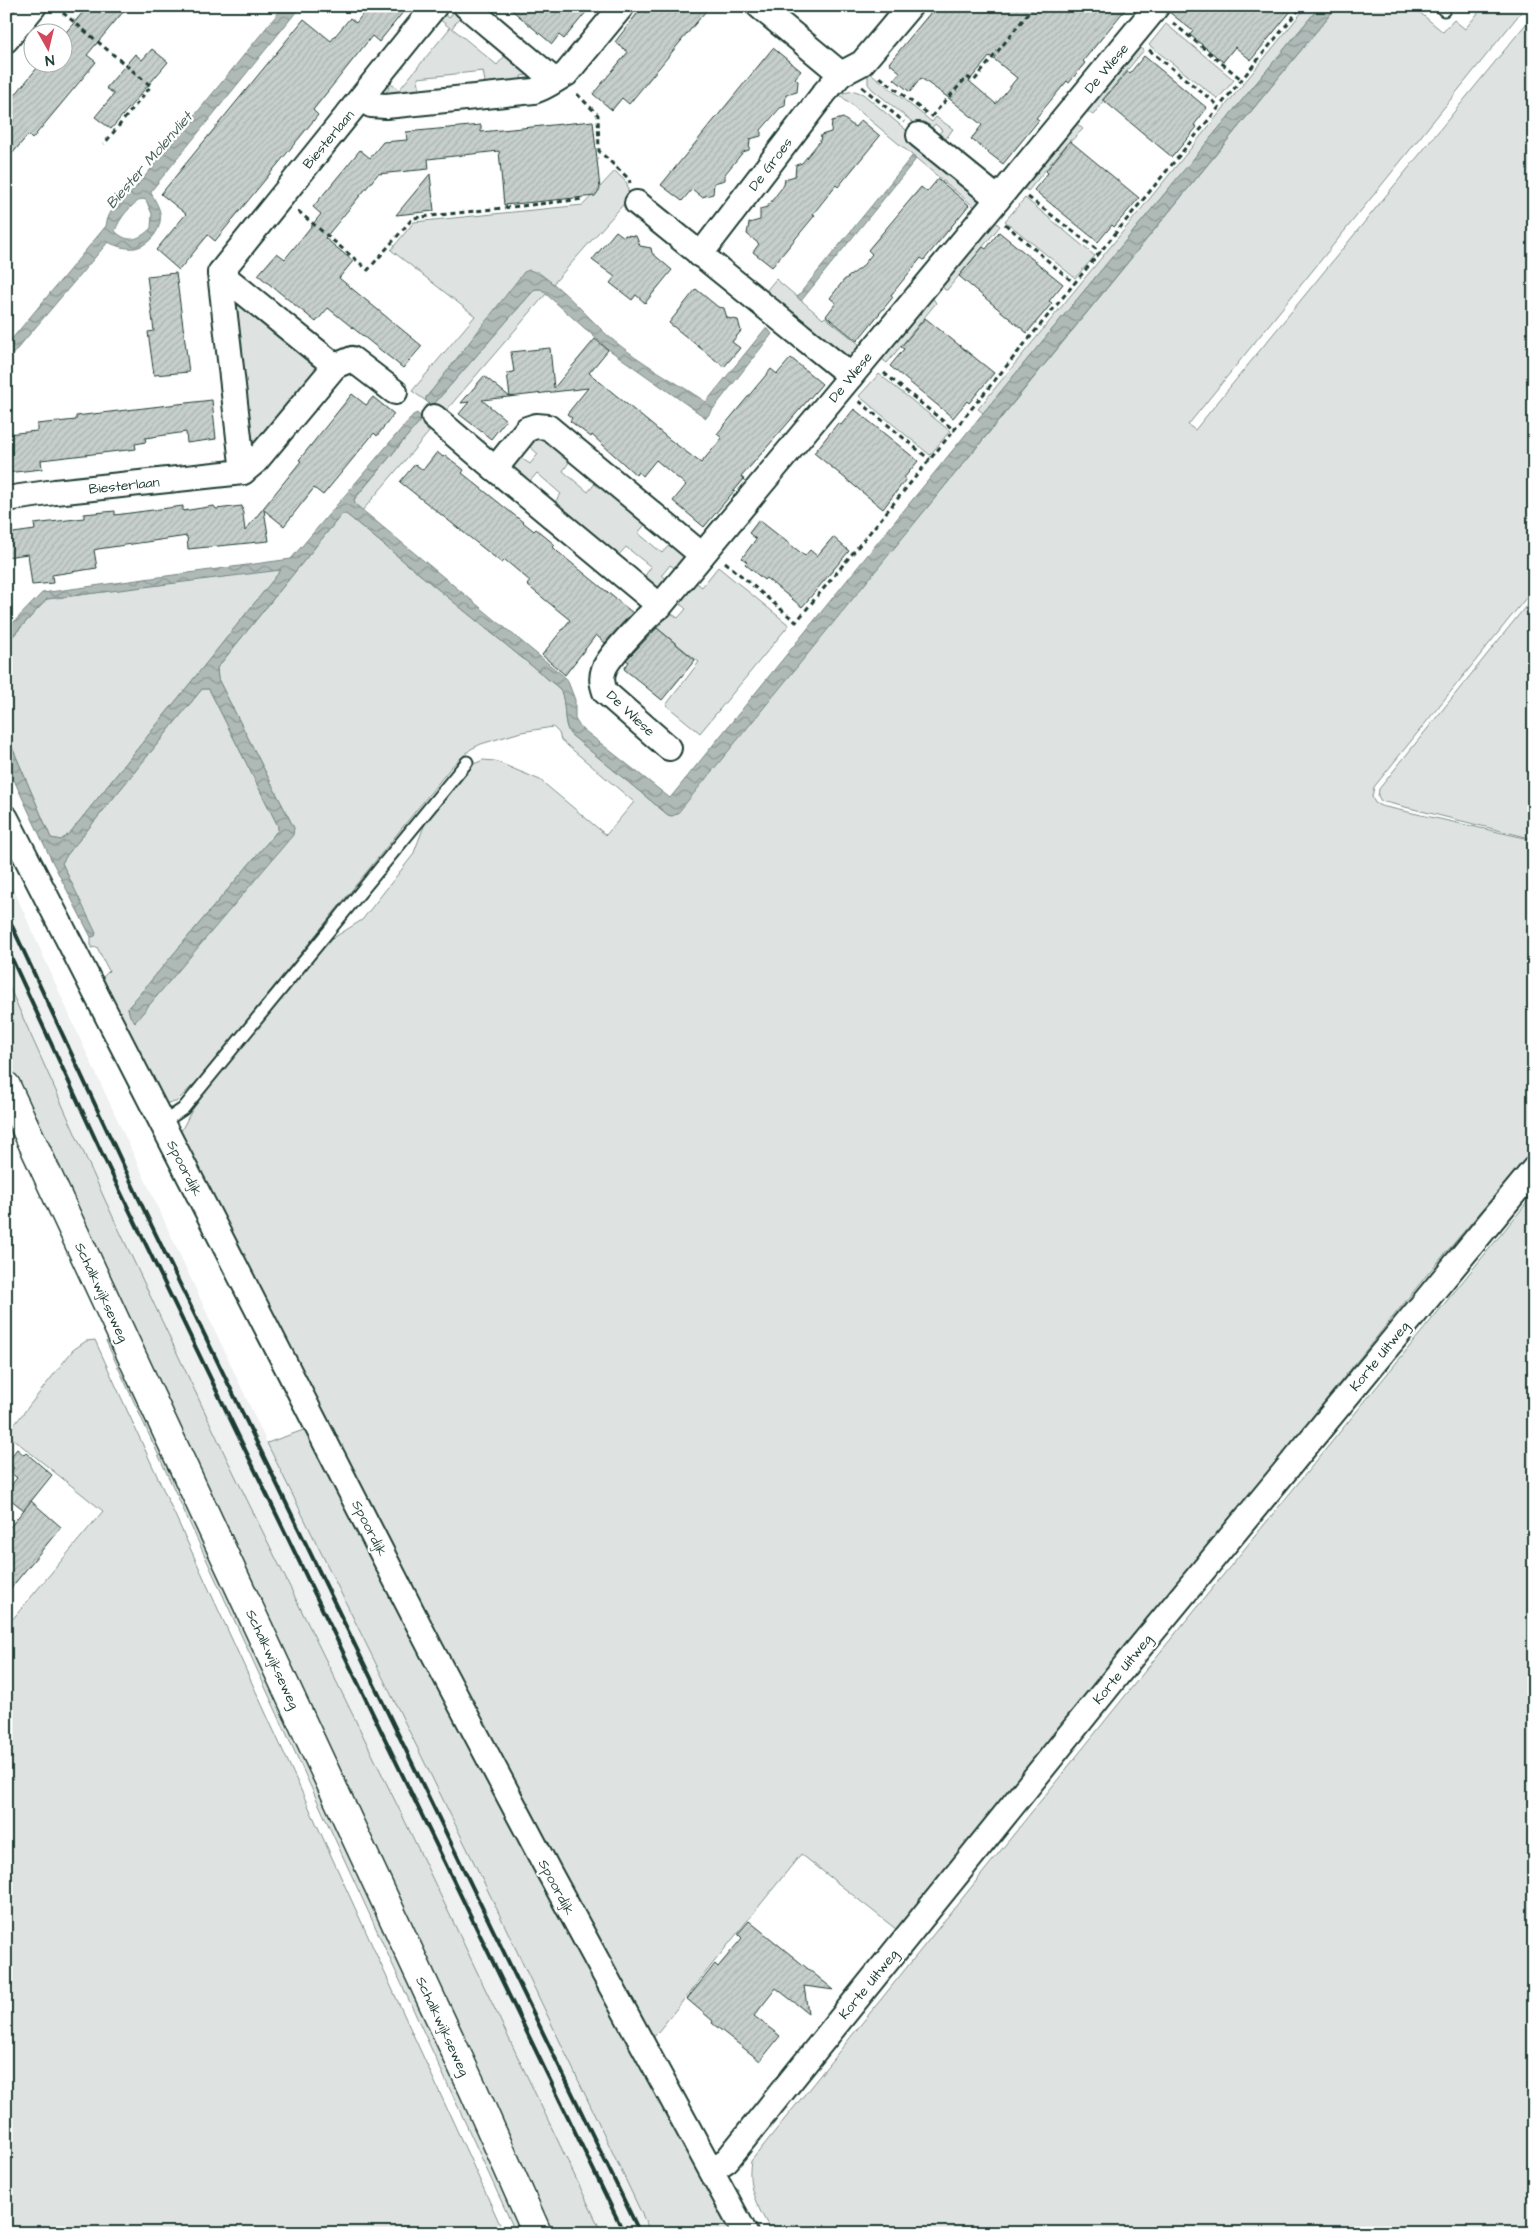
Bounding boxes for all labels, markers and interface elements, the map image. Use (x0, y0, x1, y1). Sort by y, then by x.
north arrow (22, 22, 72, 72)
street label: De Wiese (1080, 39, 1134, 98)
text: N (44, 49, 55, 70)
water label: Biester Molenvliet (101, 106, 199, 213)
street label: Biesterlaan (298, 106, 359, 173)
street label: De Groes (744, 134, 797, 195)
street label: De Wiese (824, 348, 878, 407)
street label: Biesterlaan (88, 472, 161, 500)
street label: De Wiese (602, 686, 659, 742)
street label: Spoordijk (161, 1137, 207, 1200)
street label: Schalkwijkseweg (69, 1239, 133, 1346)
street label: Korte Uitweg (1345, 1317, 1414, 1396)
street label: Spoordijk (346, 1497, 392, 1560)
street label: Schalkwijkseweg (240, 1606, 304, 1713)
street label: Korte Uitweg (1088, 1630, 1157, 1709)
street label: Spoordijk (533, 1856, 579, 1919)
street label: Korte Uitweg (834, 1945, 903, 2024)
street label: Schalkwijkseweg (410, 1973, 474, 2080)

